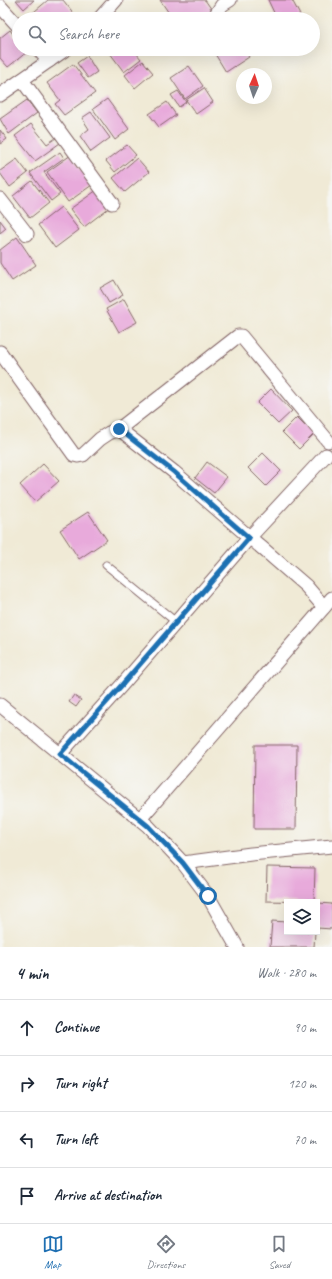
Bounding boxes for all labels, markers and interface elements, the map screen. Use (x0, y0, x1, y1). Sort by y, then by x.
search box (12, 12, 320, 56)
icon: search (26, 23, 48, 45)
text: Search here (58, 25, 119, 44)
north arrow (236, 68, 272, 104)
route end (110, 420, 128, 438)
route start (199, 887, 217, 905)
map controls (284, 899, 320, 935)
button: layers (284, 899, 320, 935)
text: 4 min (16, 963, 49, 984)
text: Walk · 280 m (257, 965, 316, 981)
icon: ahead (16, 1017, 38, 1039)
text: Continue (54, 1018, 99, 1037)
text: 90 m (294, 1020, 316, 1036)
icon: right (16, 1073, 38, 1095)
text: Turn right (54, 1074, 107, 1093)
text: 120 m (288, 1076, 316, 1092)
icon: left (16, 1129, 38, 1151)
text: Turn left (54, 1130, 97, 1149)
text: 70 m (294, 1132, 316, 1148)
icon: arrive (16, 1185, 38, 1207)
text: Arrive at destination (54, 1186, 161, 1205)
tab: Map (42, 1233, 64, 1271)
tab: Directions (147, 1233, 185, 1271)
tab: Saved (268, 1233, 290, 1271)

